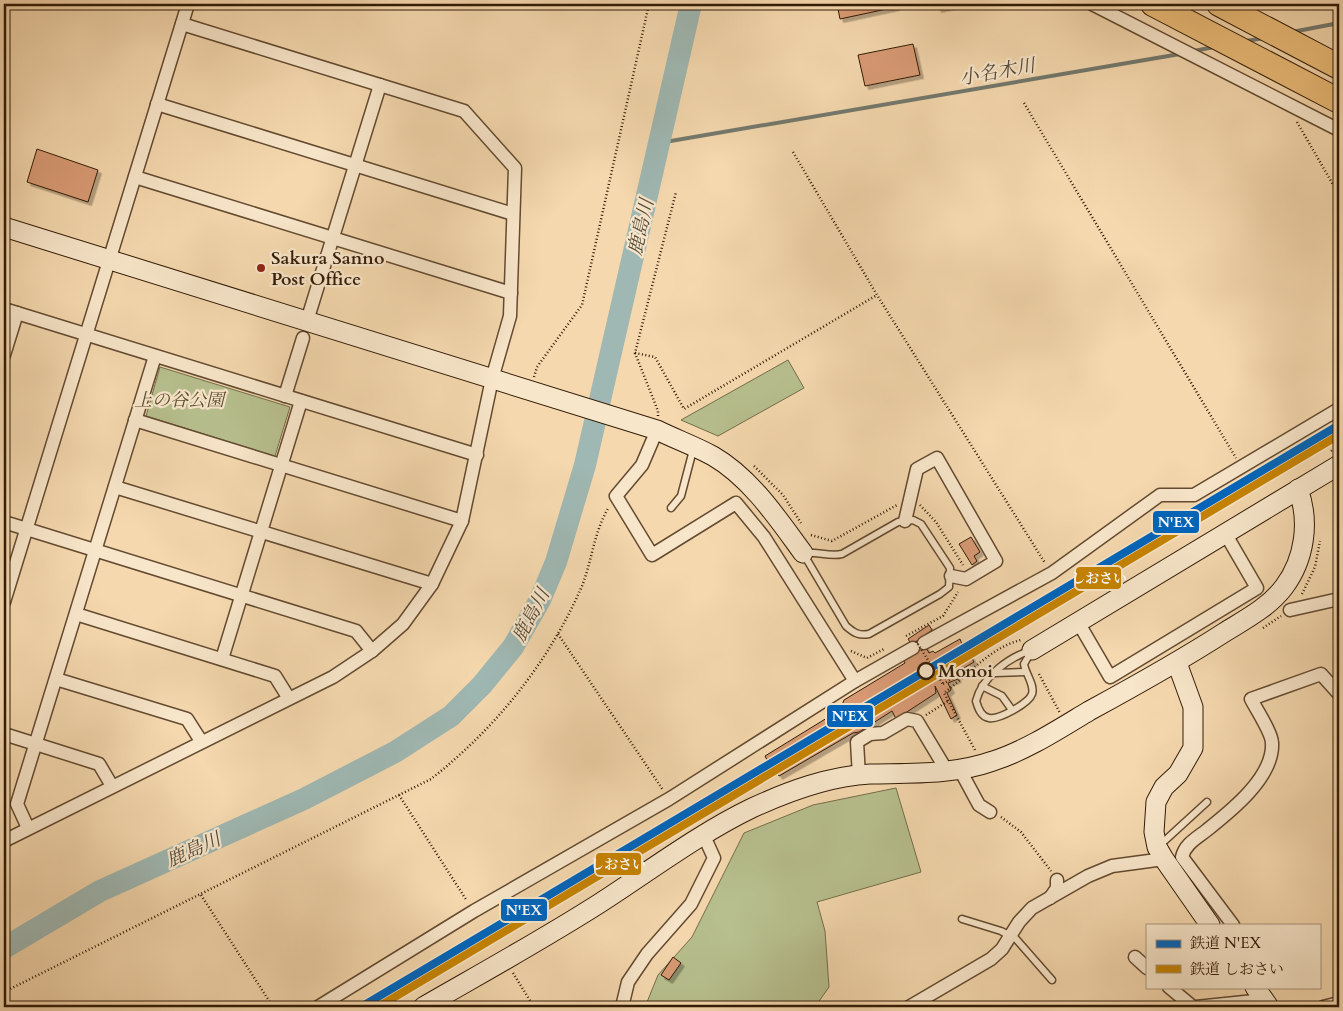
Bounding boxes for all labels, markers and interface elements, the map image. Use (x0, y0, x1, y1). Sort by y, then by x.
water label: 小名木川 (957, 52, 1039, 91)
water label: 鹿島川 (622, 195, 661, 258)
place label: Sakura Sanno Post Office (271, 246, 384, 292)
marker: Sakura Sanno Post Office (255, 262, 267, 274)
park label: 上の谷公園 (134, 388, 227, 413)
line badge: N'EX (1152, 510, 1200, 534)
text: N'EX (1158, 513, 1194, 532)
line badge: しおさい (1075, 566, 1122, 590)
text: しおさい (1071, 569, 1127, 588)
water label: 鹿島川 (506, 582, 557, 647)
place label: Monoi (938, 659, 993, 684)
marker: Monoi (917, 662, 935, 680)
line badge: N'EX (826, 704, 874, 728)
text: N'EX (832, 707, 868, 726)
water label: 鹿島川 (162, 826, 227, 873)
line badge: しおさい (595, 852, 642, 876)
text: しおさい (590, 855, 646, 874)
line badge: N'EX (500, 898, 548, 922)
text: N'EX (506, 901, 542, 920)
legend (1146, 924, 1320, 988)
text: 鉄道 N'EX (1190, 933, 1261, 953)
text: 鉄道 しおさい (1190, 959, 1284, 979)

